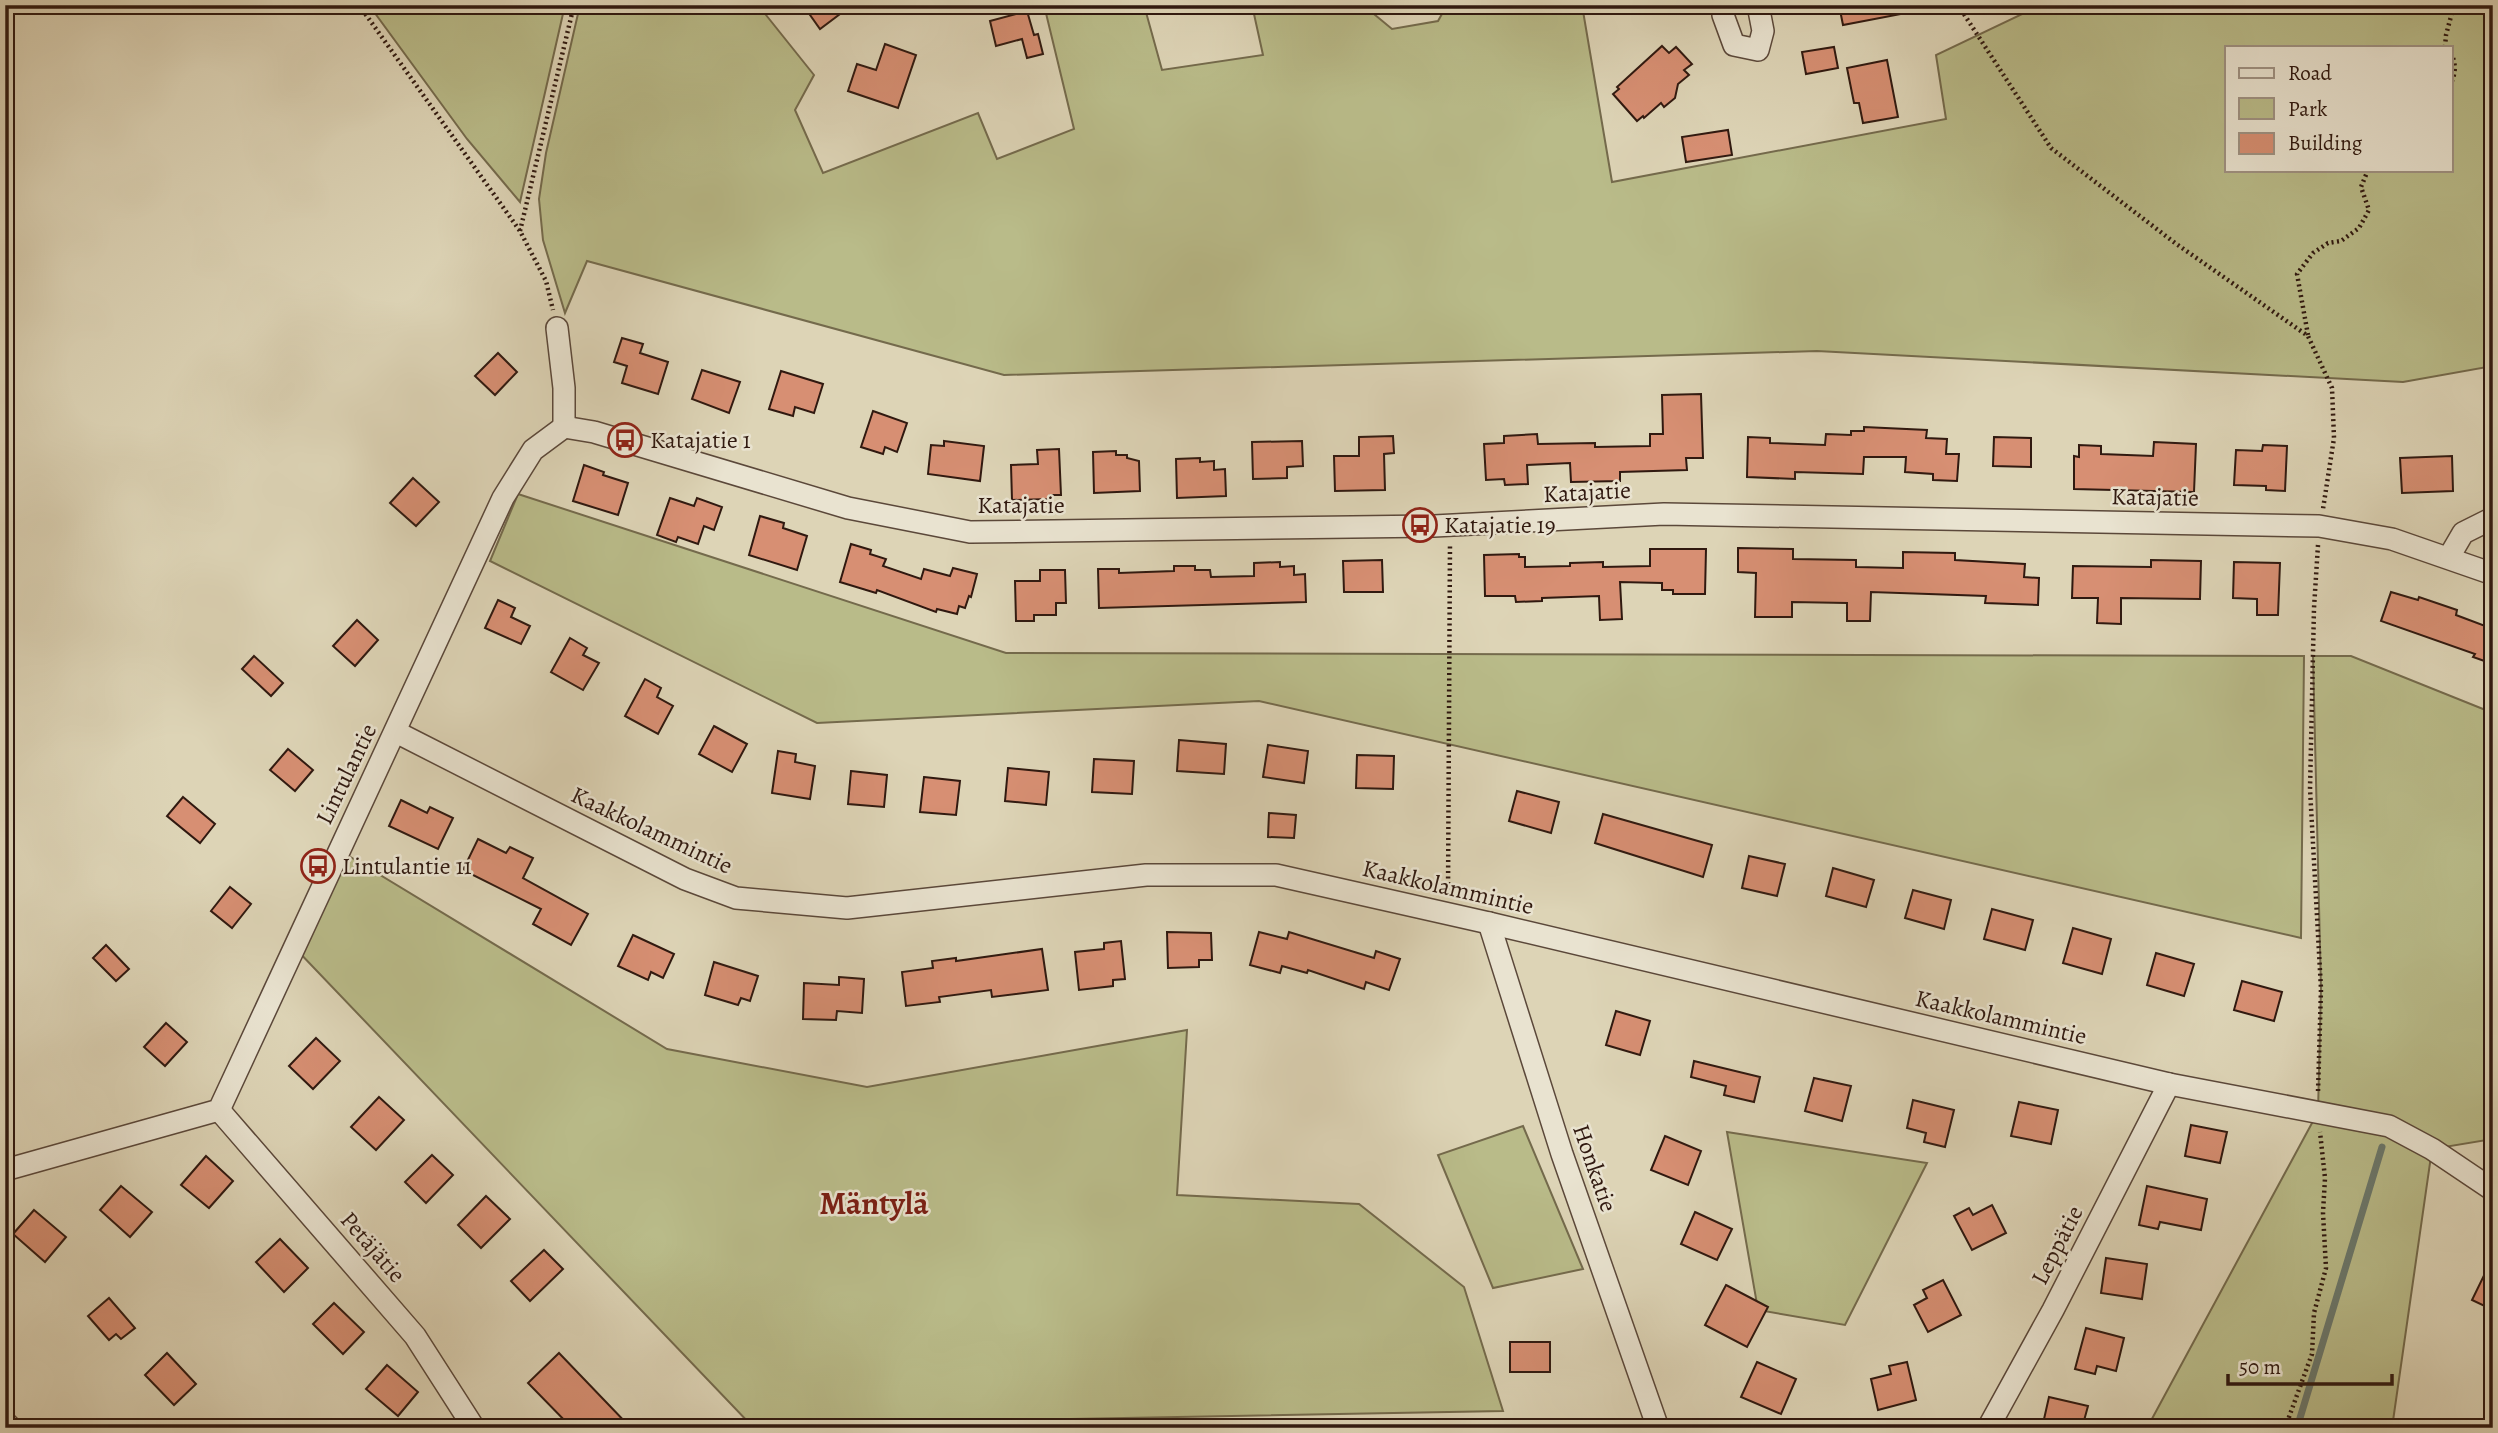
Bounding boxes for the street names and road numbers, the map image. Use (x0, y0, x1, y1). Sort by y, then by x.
street label: Katajatie (1542, 474, 1632, 510)
street label: Katajatie (2111, 480, 2199, 514)
street label: Katajatie (977, 489, 1065, 521)
street label: Lintulantie (308, 718, 384, 830)
street label: Kaakkolammintie (566, 779, 738, 881)
street label: Kaakkolammintie (1359, 852, 1537, 922)
street label: Kaakkolammintie (1912, 982, 2090, 1052)
street label: Honkatie (1565, 1120, 1625, 1216)
street label: Leppätie (2023, 1200, 2091, 1290)
street label: Petäjätie (333, 1205, 413, 1289)

